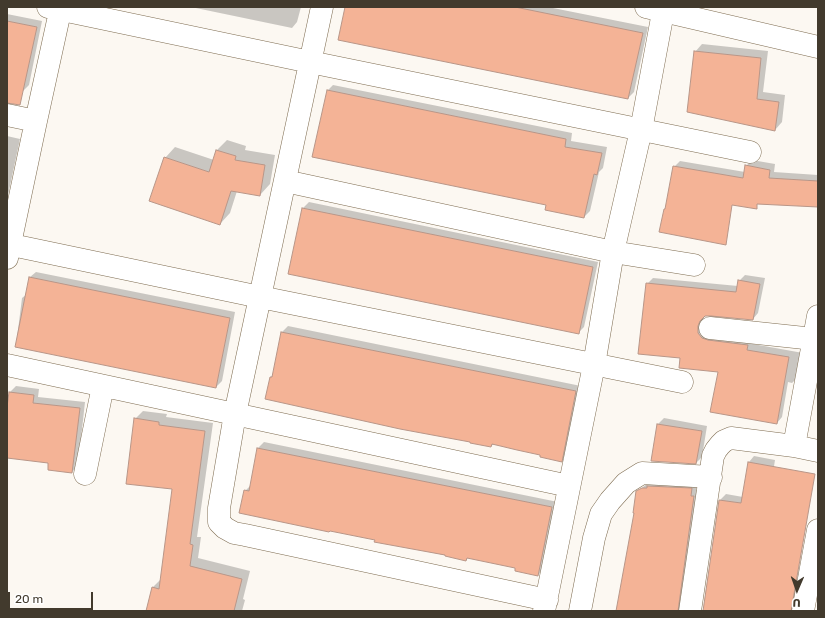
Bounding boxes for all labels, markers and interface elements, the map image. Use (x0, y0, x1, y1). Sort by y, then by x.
north arrow (777, 570, 817, 610)
scale bar (10, 584, 95, 610)
text: 20 m (15, 592, 43, 606)
text: U (792, 596, 801, 609)

